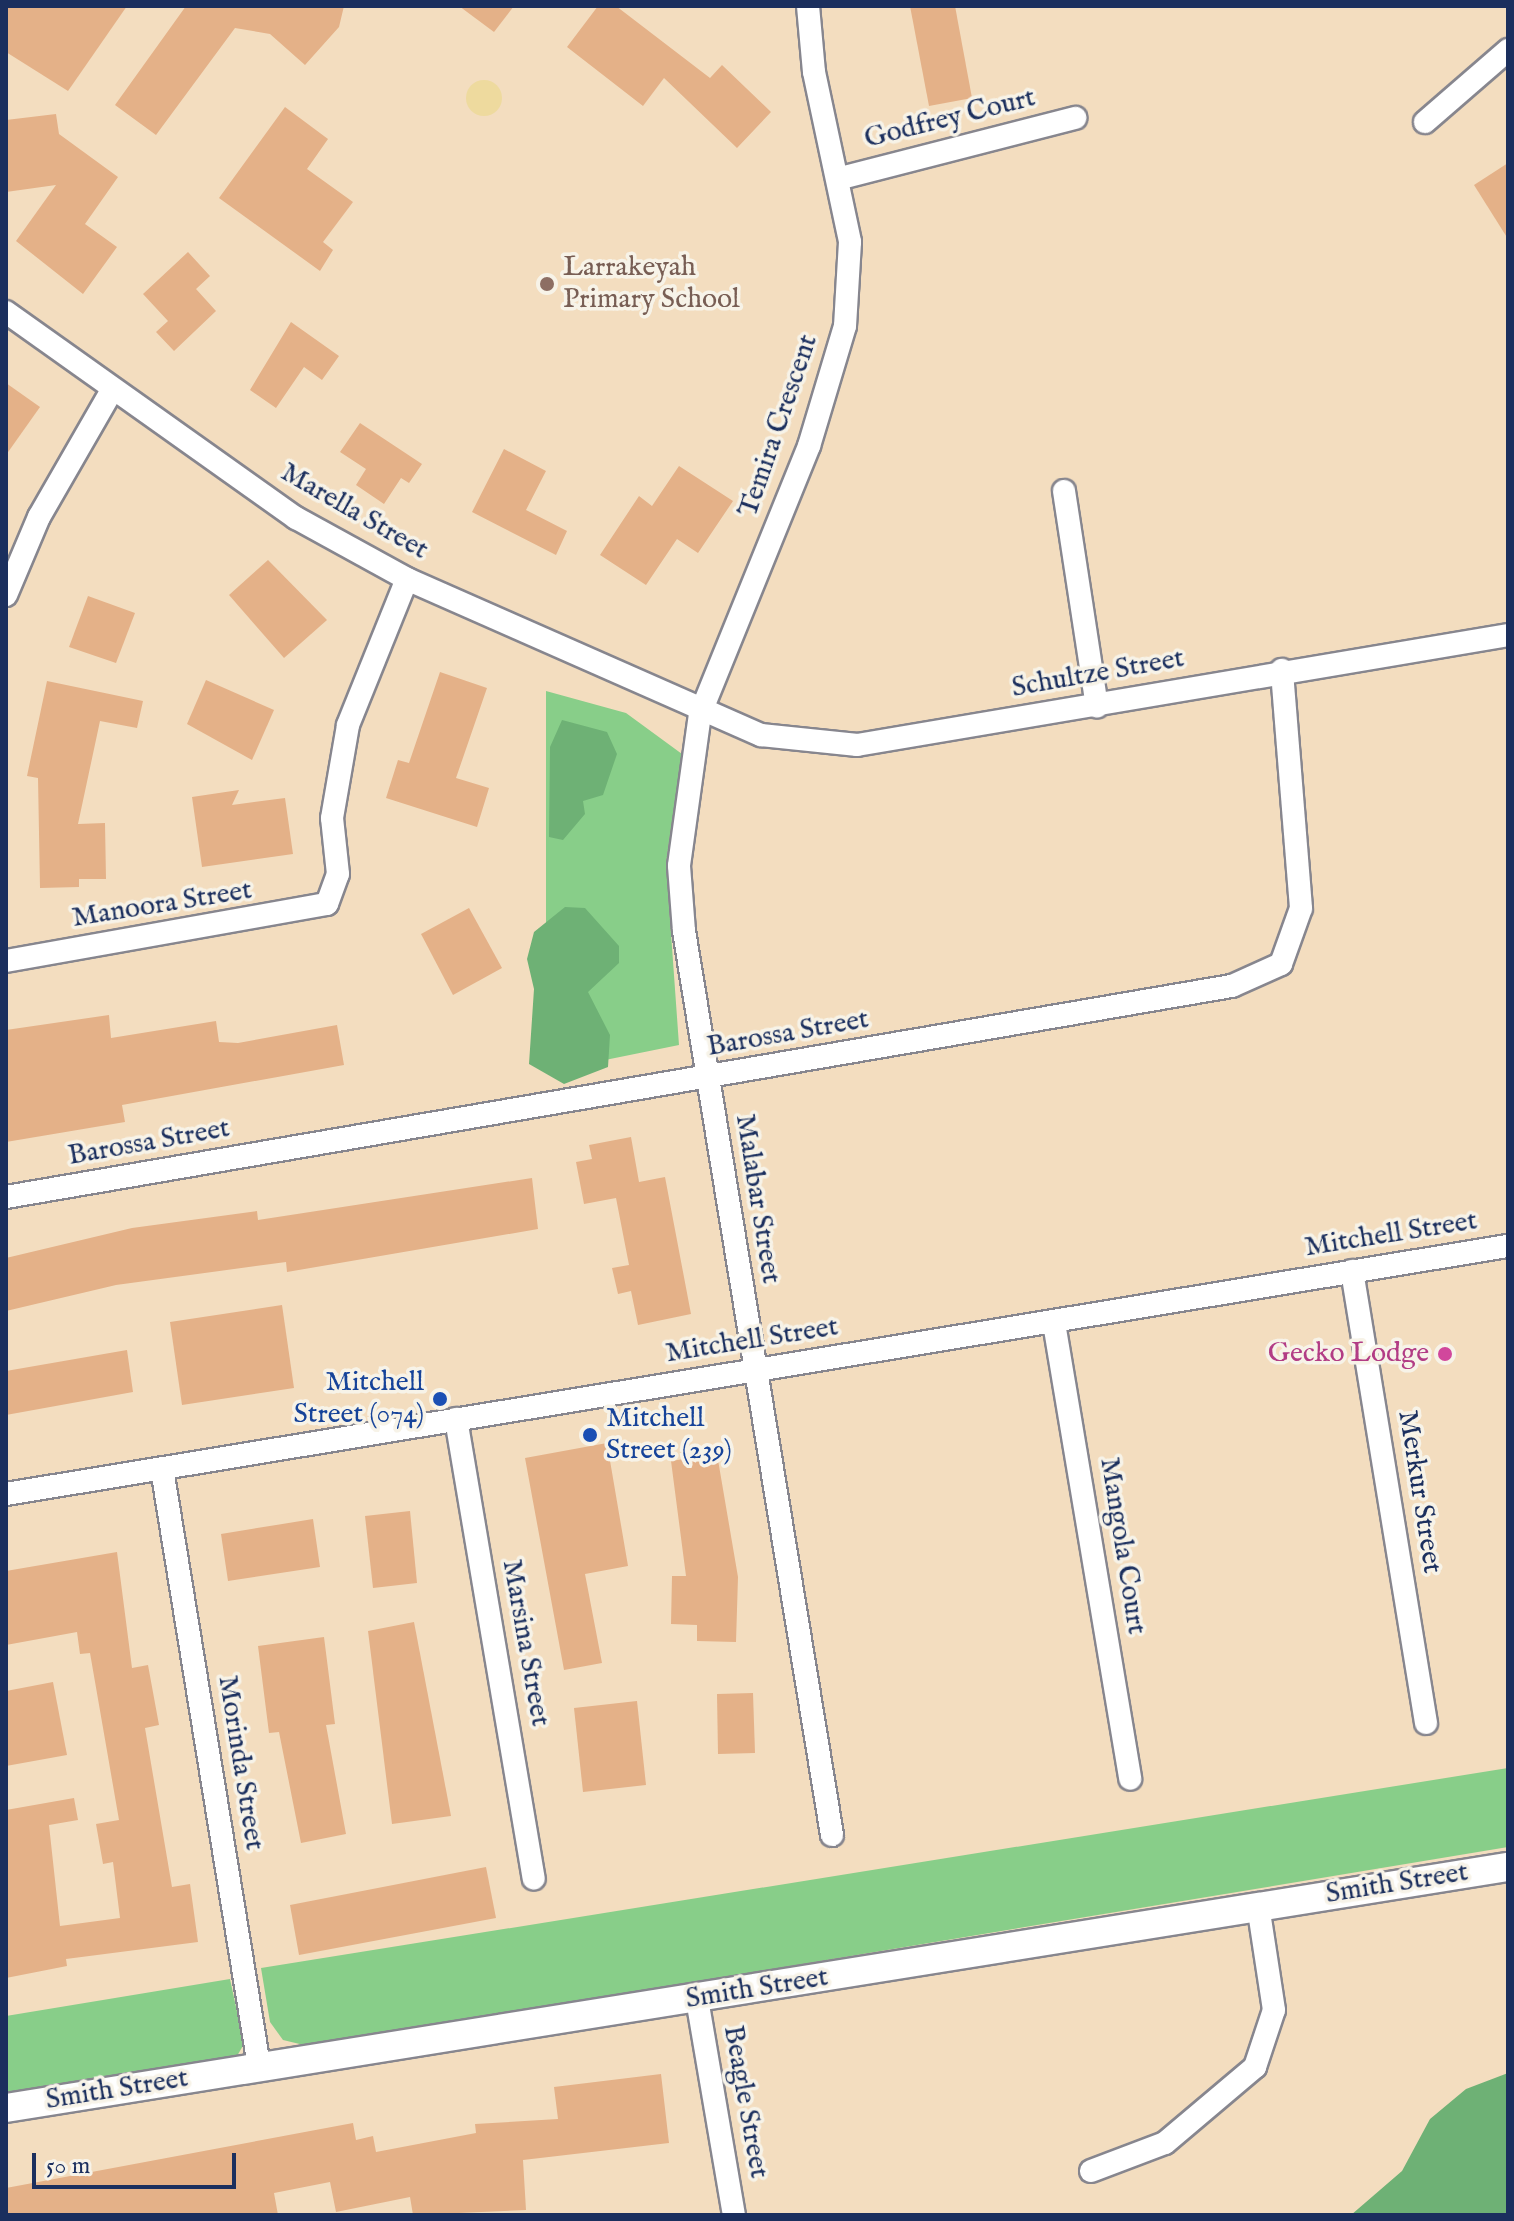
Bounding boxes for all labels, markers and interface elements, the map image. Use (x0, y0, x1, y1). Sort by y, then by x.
street label: Godfrey Court (861, 82, 1039, 156)
place label: Larrakeyah Primary School (563, 251, 740, 317)
marker: Larrakeyah Primary School (538, 275, 556, 293)
street label: Temira Crescent (732, 330, 826, 522)
street label: Marella Street (274, 456, 434, 568)
street label: Schultze Street (1009, 642, 1187, 706)
street label: Manoora Street (70, 874, 254, 936)
street label: Barossa Street (705, 1003, 871, 1065)
street label: Barossa Street (66, 1112, 232, 1174)
street label: Malabar Street (727, 1112, 787, 1286)
street label: Mitchell Street (1302, 1205, 1480, 1265)
street label: Mitchell Street (663, 1311, 841, 1371)
place label: Gecko Lodge (1268, 1337, 1429, 1371)
marker: Gecko Lodge (1436, 1345, 1454, 1363)
place label: Mitchell Street (074) (294, 1366, 424, 1432)
marker: Mitchell Street (074) (431, 1390, 449, 1408)
place label: Mitchell Street (239) (606, 1402, 732, 1468)
street label: Merkur Street (1390, 1408, 1448, 1576)
marker: Mitchell Street (239) (581, 1426, 599, 1444)
street label: Mangola Court (1091, 1455, 1153, 1637)
street label: Marsina Street (494, 1557, 556, 1729)
street label: Morinda Street (210, 1673, 270, 1853)
street label: Smith Street (1323, 1856, 1471, 1912)
street label: Smith Street (683, 1961, 831, 2017)
street label: Beagle Street (715, 2023, 775, 2181)
street label: Smith Street (43, 2062, 191, 2118)
scale bar (36, 2137, 240, 2187)
text: 50 m (46, 2151, 90, 2182)

